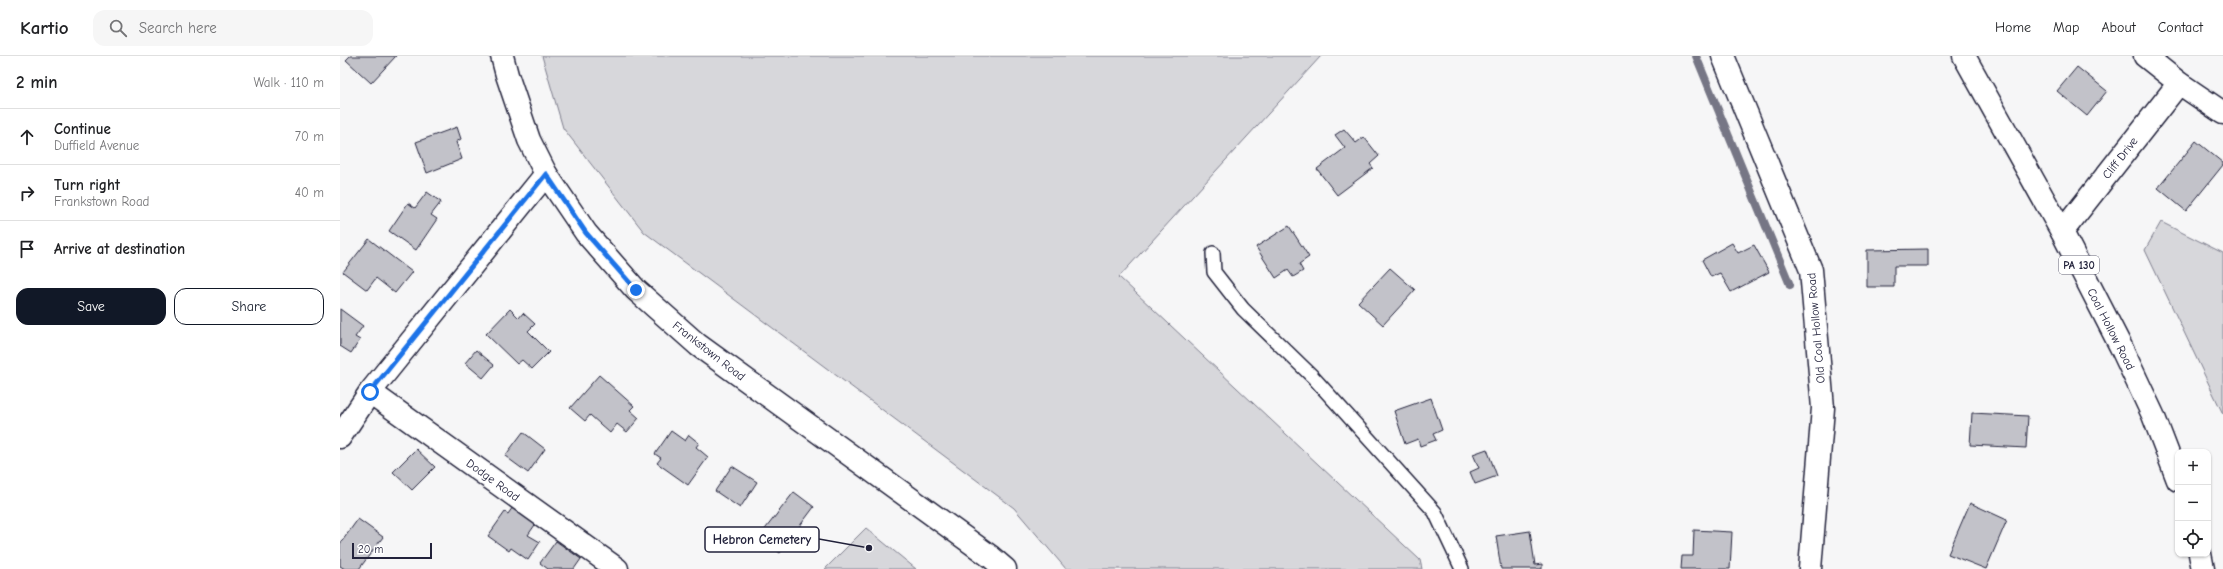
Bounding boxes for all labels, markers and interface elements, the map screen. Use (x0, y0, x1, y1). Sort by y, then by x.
search box (93, 10, 373, 46)
text: Kartio (20, 17, 69, 39)
icon: search (107, 17, 129, 39)
text: Search here (139, 19, 217, 37)
text: Home (1995, 19, 2031, 36)
text: Map (2053, 19, 2079, 36)
text: About (2101, 19, 2136, 36)
text: Contact (2158, 19, 2203, 36)
text: 2 min (16, 73, 57, 92)
text: Walk · 110 m (253, 75, 324, 90)
text: Continue (54, 120, 111, 138)
icon: ahead (16, 126, 38, 148)
text: 70 m (295, 129, 324, 144)
street label: Cliff Drive (2099, 134, 2141, 182)
text: Duffield Avenue (54, 138, 139, 153)
text: Turn right (54, 176, 120, 194)
icon: right (16, 182, 38, 204)
text: 40 m (295, 185, 324, 200)
text: Frankstown Road (54, 194, 150, 209)
icon: arrive (16, 238, 38, 260)
text: Arrive at destination (54, 240, 185, 258)
road number: PA 130 (2059, 256, 2099, 274)
street label: Old Coal Hollow Road (1804, 272, 1828, 384)
route end (627, 281, 645, 299)
street label: Coal Hollow Road (2084, 286, 2138, 372)
button: Save (16, 288, 166, 325)
button: Share (174, 288, 324, 325)
street label: Frankstown Road (670, 318, 748, 384)
route start (361, 383, 379, 401)
map controls (2175, 449, 2211, 557)
button: + (2175, 449, 2211, 485)
street label: Dodge Road (464, 456, 522, 504)
button: − (2175, 485, 2211, 521)
button: locate (2175, 521, 2211, 557)
callout: Hebron Cemetery (705, 527, 819, 552)
text: Hebron Cemetery (713, 532, 811, 547)
scale bar (352, 541, 432, 560)
text: 20 m (358, 543, 383, 556)

